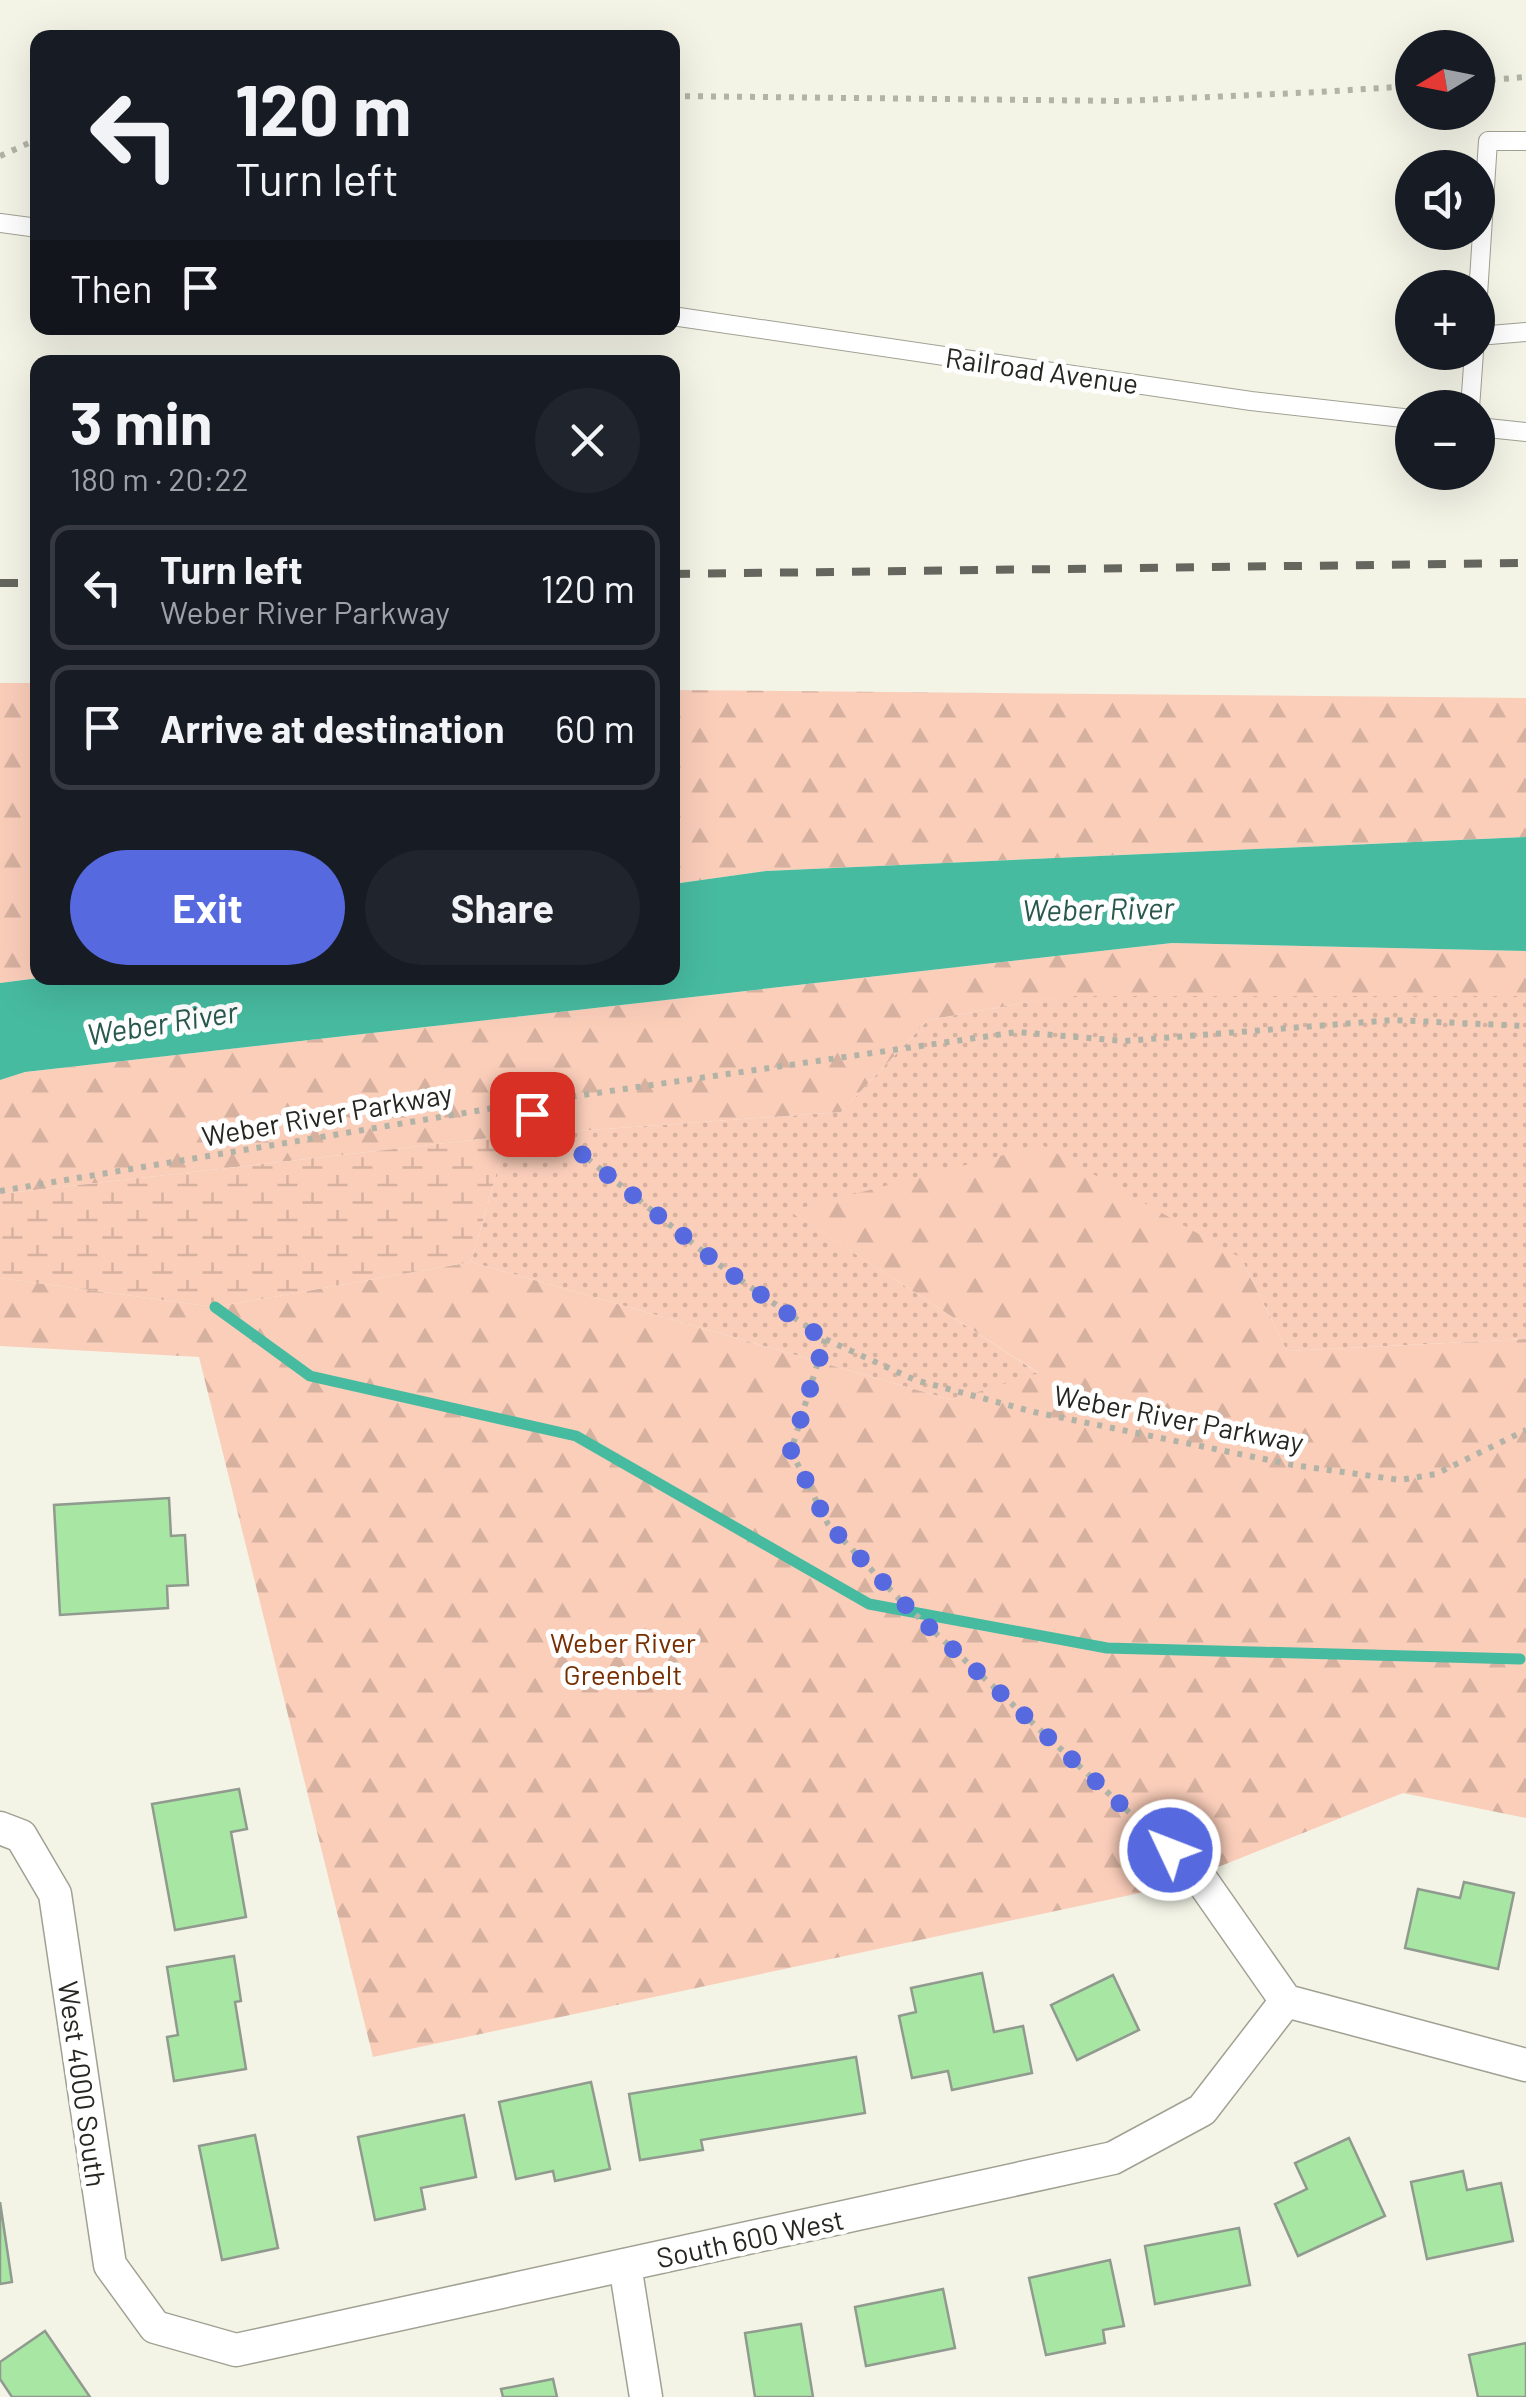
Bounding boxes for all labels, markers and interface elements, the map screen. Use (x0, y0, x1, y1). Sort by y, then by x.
north arrow (1395, 30, 1495, 130)
map controls (1395, 30, 1495, 490)
text: 120 m (235, 66, 411, 150)
icon: left (70, 70, 200, 200)
button: sound (1395, 150, 1495, 250)
text: Turn left (235, 151, 399, 205)
icon: arrive (173, 260, 228, 315)
text: Then (70, 265, 153, 311)
button: + (1395, 270, 1495, 370)
street label: Railroad Avenue (943, 340, 1141, 400)
text: 3 min (70, 385, 213, 457)
button: close (535, 388, 640, 493)
button: − (1395, 390, 1495, 490)
text: 180 m · 20:22 (70, 459, 249, 497)
text: Turn left (160, 546, 303, 592)
icon: left (75, 560, 130, 615)
text: 120 m (541, 565, 635, 611)
text: Weber River Parkway (160, 592, 450, 630)
icon: arrive (75, 700, 130, 755)
text: Arrive at destination (160, 705, 505, 751)
text: 60 m (555, 705, 635, 751)
button: Exit (70, 850, 345, 965)
button: Share (365, 850, 640, 965)
water label: Weber River (1022, 889, 1176, 927)
water label: Weber River (84, 992, 241, 1052)
pin (490, 1072, 575, 1157)
street label: Weber River Parkway (199, 1075, 455, 1153)
icon: arrive (505, 1087, 560, 1142)
street label: Weber River Parkway (1051, 1377, 1307, 1459)
park label: Weber River Greenbelt (550, 1625, 696, 1691)
position arrow (1118, 1798, 1222, 1902)
street label: West 4000 South (52, 1979, 114, 2189)
street label: South 600 West (653, 2202, 847, 2274)

